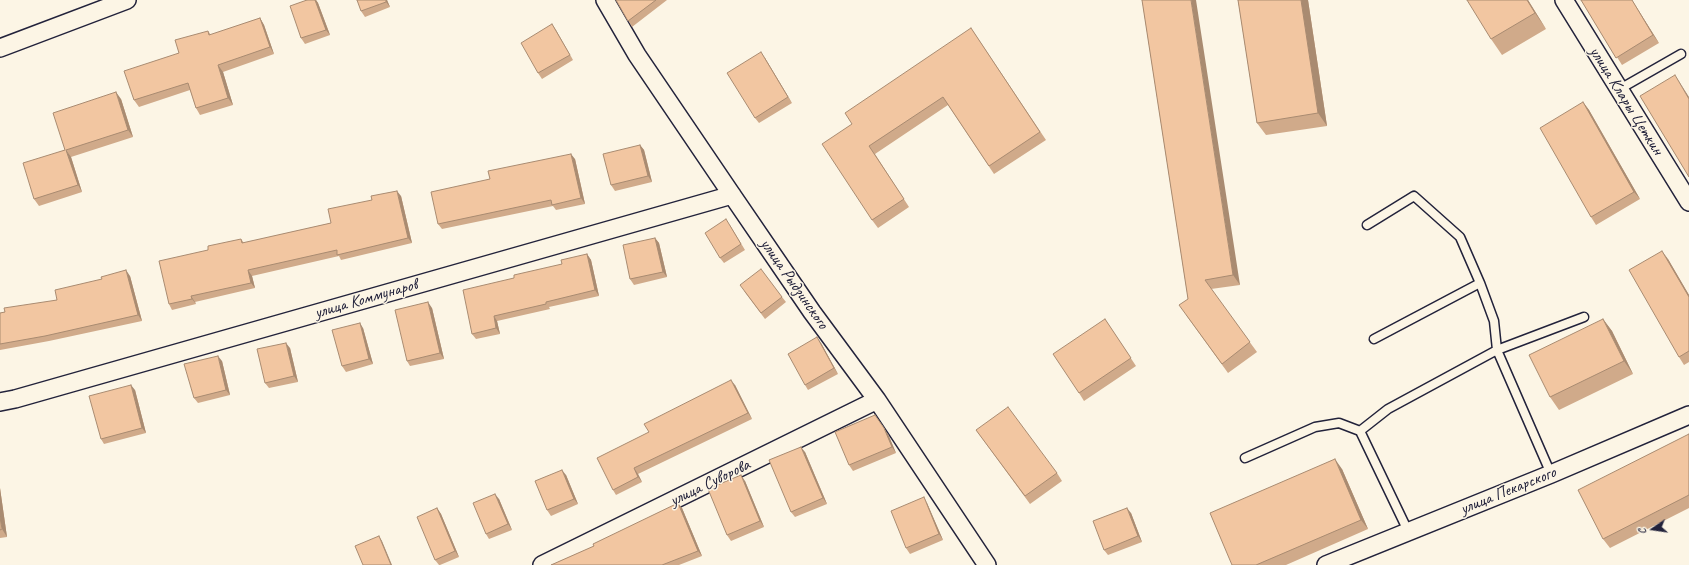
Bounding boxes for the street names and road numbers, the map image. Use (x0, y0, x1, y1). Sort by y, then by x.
street label: улица Клары Цеткин (1584, 43, 1668, 159)
street label: улица Рыдзинского (755, 235, 833, 333)
street label: улица Коммунаров (312, 275, 420, 323)
street label: улица Суворова (666, 455, 754, 511)
street label: улица Пекарского (1457, 463, 1559, 519)

